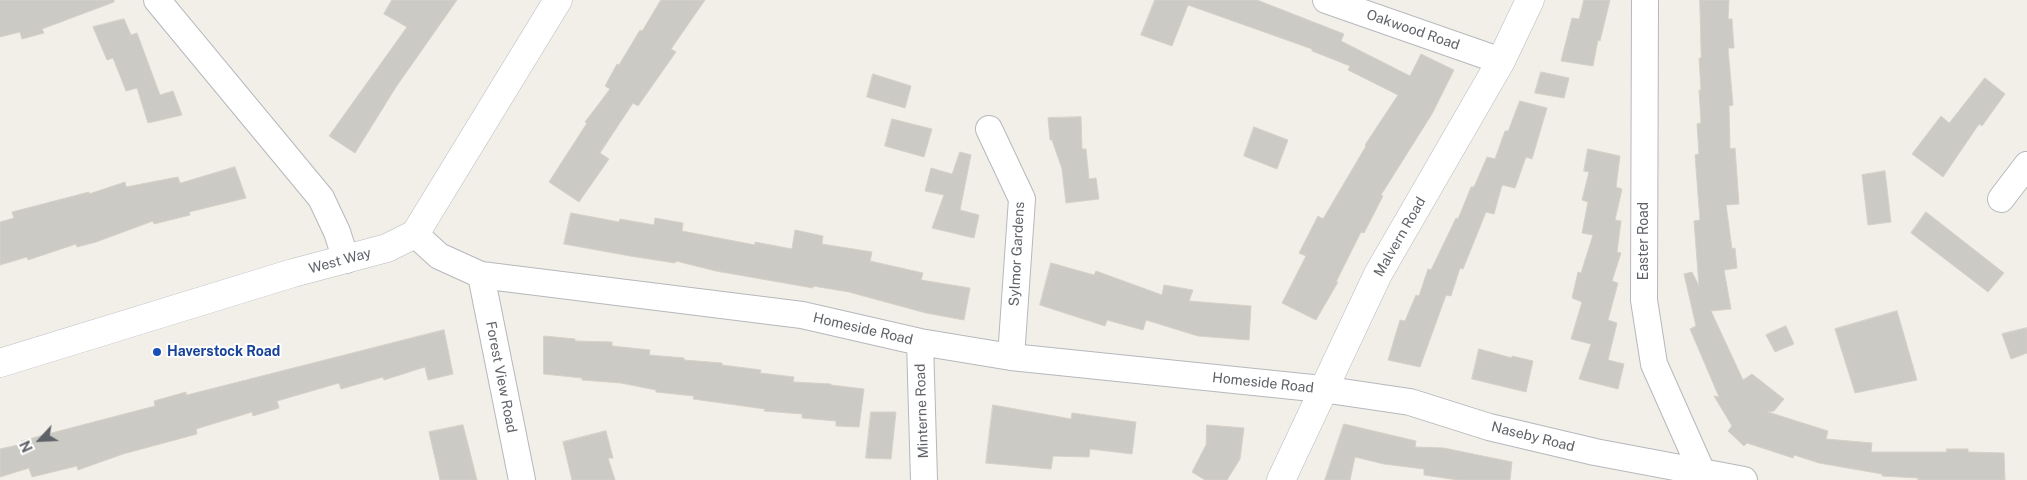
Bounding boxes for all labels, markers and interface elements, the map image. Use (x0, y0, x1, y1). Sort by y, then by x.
street label: Oakwood Road (1364, 6, 1462, 54)
street label: Malvern Road (1370, 194, 1430, 280)
street label: Sylmor Gardens (1006, 201, 1028, 307)
street label: Easter Road (1636, 202, 1652, 280)
street label: West Way (307, 245, 373, 277)
street label: Homeside Road (811, 309, 915, 349)
street label: Forest View Road (482, 320, 520, 434)
place label: Haverstock Road (167, 344, 280, 360)
marker: Haverstock Road (151, 346, 163, 358)
street label: Minterne Road (912, 363, 932, 459)
street label: Homeside Road (1211, 369, 1315, 397)
north arrow (15, 415, 65, 465)
street label: Naseby Road (1489, 419, 1577, 455)
text: N (17, 438, 36, 455)

